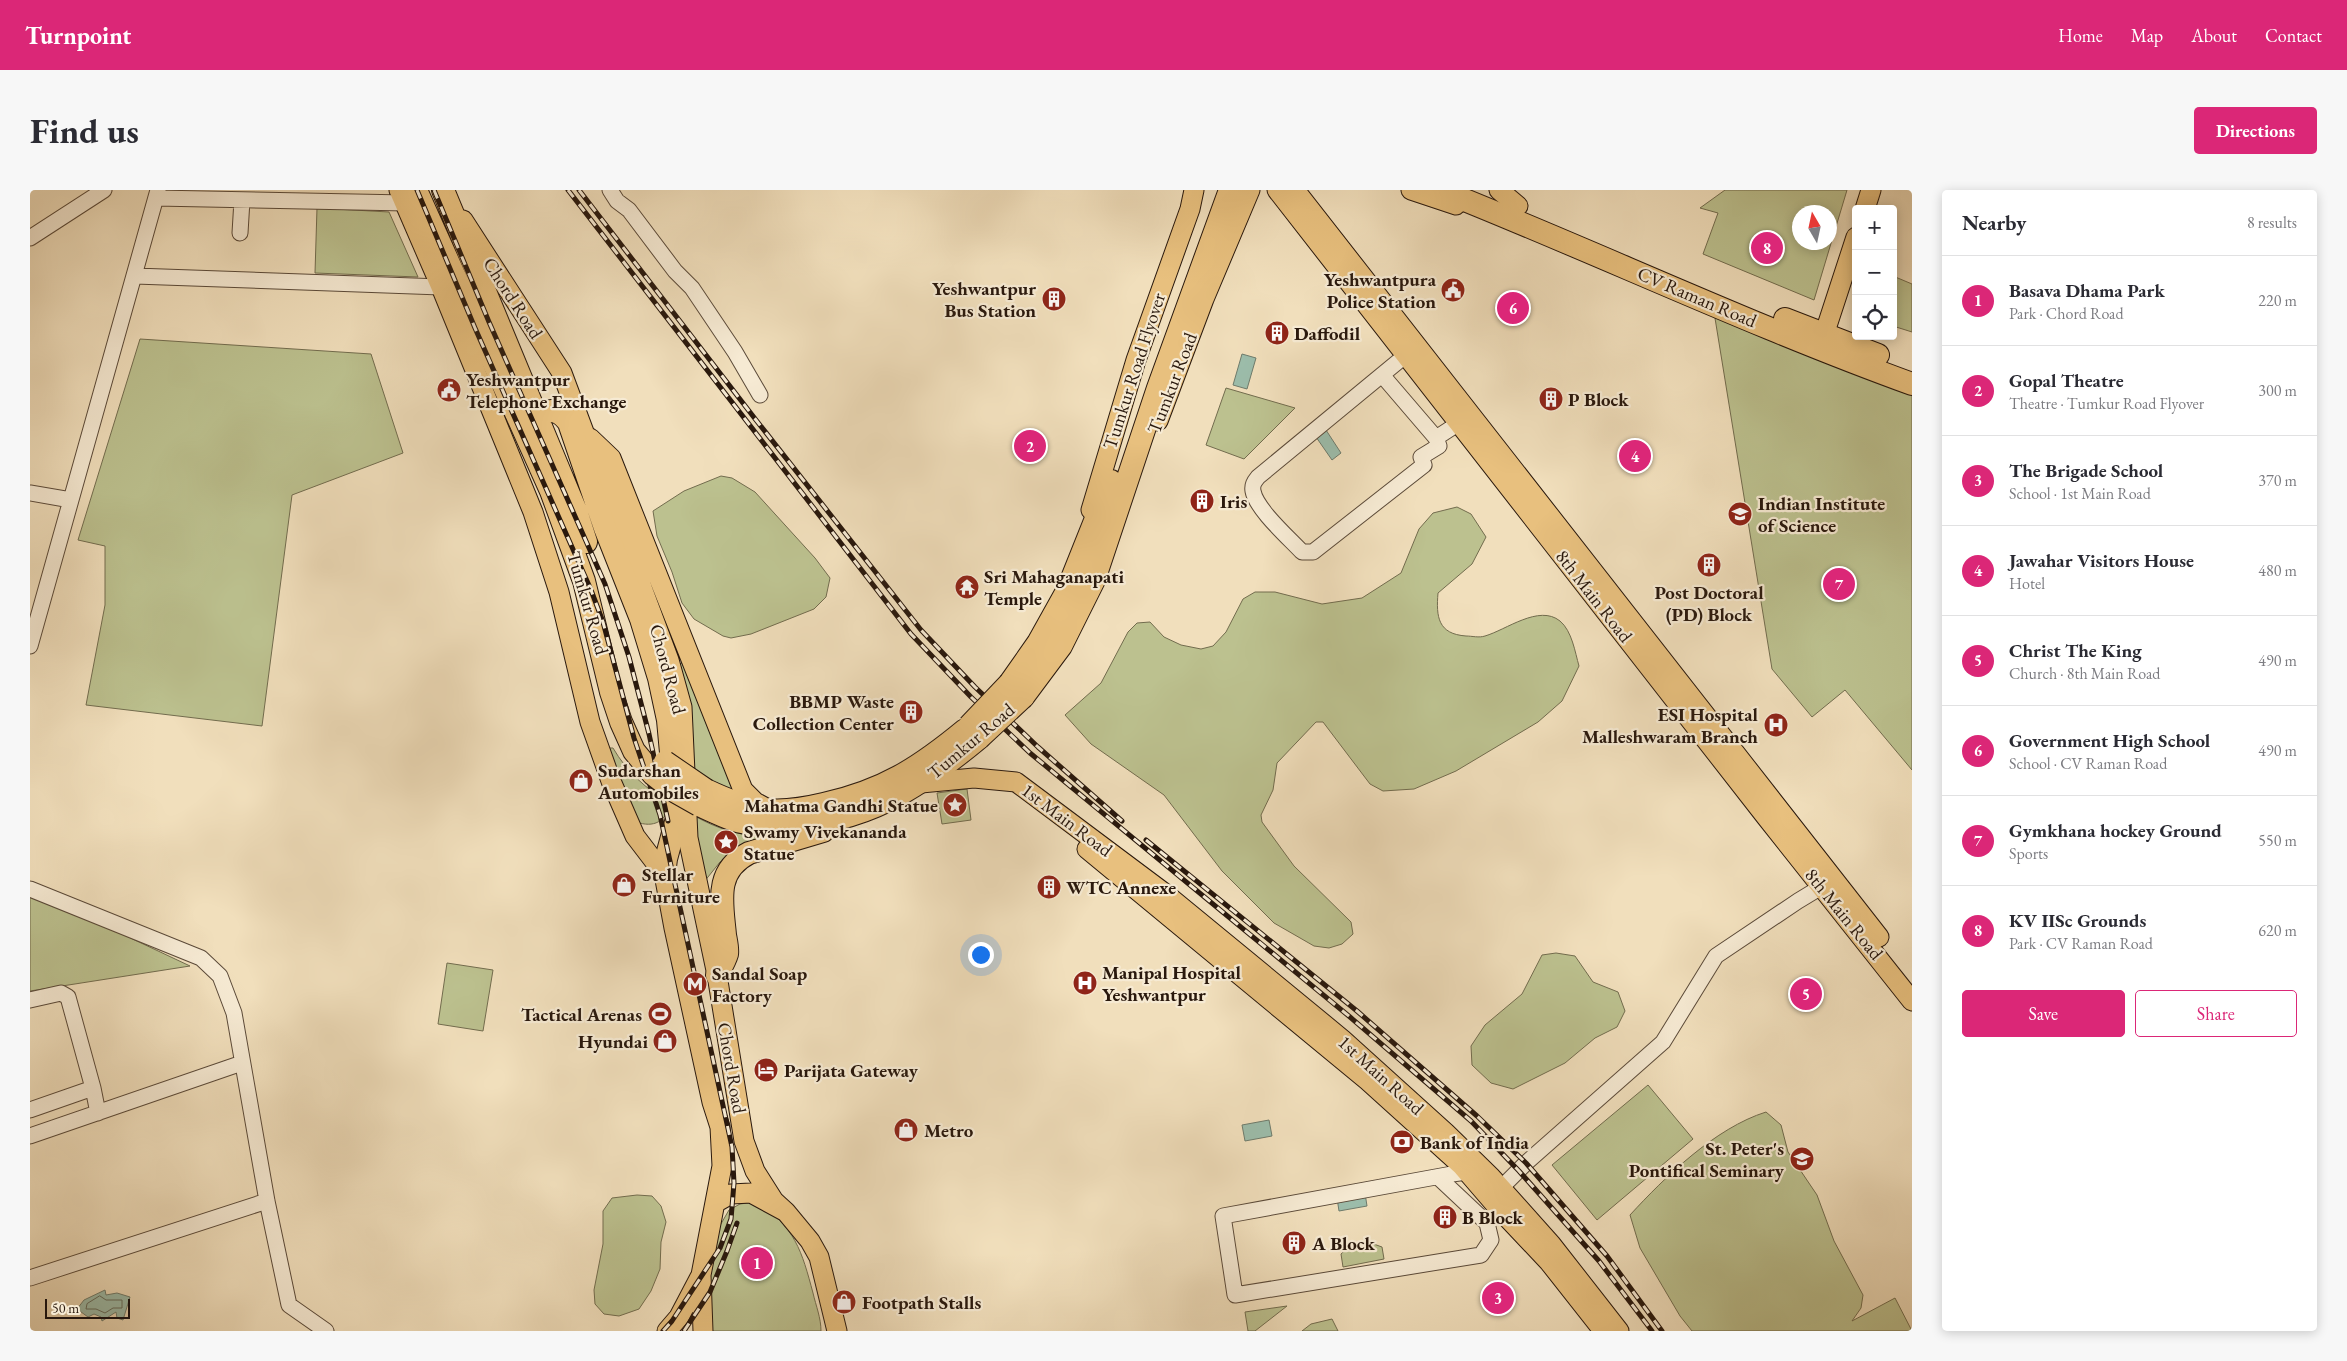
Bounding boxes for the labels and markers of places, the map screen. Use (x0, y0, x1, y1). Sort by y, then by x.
pin: 8 (1751, 229, 1783, 267)
place label: Yeshwantpura Police Station (1324, 267, 1437, 314)
place label: Yeshwantpur Bus Station (932, 276, 1036, 323)
public building icon: Yeshwantpura Police Station (1440, 277, 1466, 303)
building icon: Yeshwantpur Bus Station (1041, 286, 1067, 312)
pin: 6 (1497, 289, 1529, 327)
building icon: Daffodil (1264, 320, 1290, 346)
place label: Daffodil (1294, 321, 1361, 346)
place label: Yeshwantpur Telephone Exchange (466, 367, 627, 414)
public building icon: Yeshwantpur Telephone Exchange (436, 377, 462, 403)
building icon: P Block (1538, 386, 1564, 412)
place label: P Block (1568, 387, 1629, 412)
pin: 2 (1014, 427, 1046, 465)
pin: 4 (1619, 437, 1651, 475)
building icon: Iris (1189, 488, 1215, 514)
place label: Iris (1220, 489, 1247, 514)
place label: Indian Institute of Science (1758, 491, 1885, 538)
school or university icon: Indian Institute of Science (1727, 501, 1753, 527)
building icon: Post Doctoral (PD) Block (1696, 552, 1722, 578)
place label: Sri Mahaganapati Temple (984, 564, 1124, 611)
pin: 7 (1823, 565, 1855, 603)
temple icon: Sri Mahaganapati Temple (954, 574, 980, 600)
place label: Post Doctoral (PD) Block (1654, 580, 1764, 627)
place label: BBMP Waste Collection Center (753, 689, 894, 736)
building icon: BBMP Waste Collection Center (898, 699, 924, 725)
place label: ESI Hospital Malleshwaram Branch (1582, 702, 1759, 749)
hospital icon: ESI Hospital Malleshwaram Branch (1763, 712, 1789, 738)
place label: Sudarshan Automobiles (597, 758, 699, 805)
shop icon: Sudarshan Automobiles (568, 768, 594, 794)
place icon: Mahatma Gandhi Statue (942, 792, 968, 818)
place label: Mahatma Gandhi Statue (744, 793, 938, 818)
place label: Swamy Vivekananda Statue (744, 819, 907, 866)
place icon: Swamy Vivekananda Statue (713, 829, 739, 855)
place label: Stellar Furniture (642, 862, 720, 909)
shop icon: Stellar Furniture (611, 872, 637, 898)
building icon: WTC Annexe (1036, 874, 1062, 900)
place label: WTC Annexe (1066, 875, 1176, 900)
place label: Manipal Hospital Yeshwantpur (1102, 960, 1242, 1007)
place label: Sandal Soap Factory (712, 961, 808, 1008)
hospital icon: Manipal Hospital Yeshwantpur (1072, 970, 1098, 996)
metro station icon: Sandal Soap Factory (682, 971, 708, 997)
pin: 5 (1790, 975, 1822, 1013)
sports icon: Tactical Arenas (647, 1001, 673, 1027)
place label: Tactical Arenas (521, 1002, 642, 1027)
shop icon: Hyundai (652, 1028, 678, 1054)
place label: Hyundai (578, 1029, 648, 1054)
hotel icon: Parijata Gateway (753, 1057, 779, 1083)
place label: Parijata Gateway (784, 1058, 919, 1083)
shop icon: Metro (893, 1117, 919, 1143)
place label: Metro (924, 1118, 974, 1143)
bank icon: Bank of India (1389, 1129, 1415, 1155)
place label: Bank of India (1420, 1130, 1530, 1155)
place label: St. Peter's Pontifical Seminary (1629, 1136, 1785, 1183)
school or university icon: St. Peter's Pontifical Seminary (1789, 1146, 1815, 1172)
building icon: B Block (1432, 1204, 1458, 1230)
place label: B Block (1462, 1205, 1524, 1230)
building icon: A Block (1281, 1230, 1307, 1256)
place label: A Block (1311, 1231, 1375, 1256)
pin: 1 (741, 1244, 773, 1282)
pin: 3 (1482, 1279, 1514, 1317)
shop icon: Footpath Stalls (831, 1289, 857, 1315)
place label: Footpath Stalls (862, 1290, 982, 1315)

